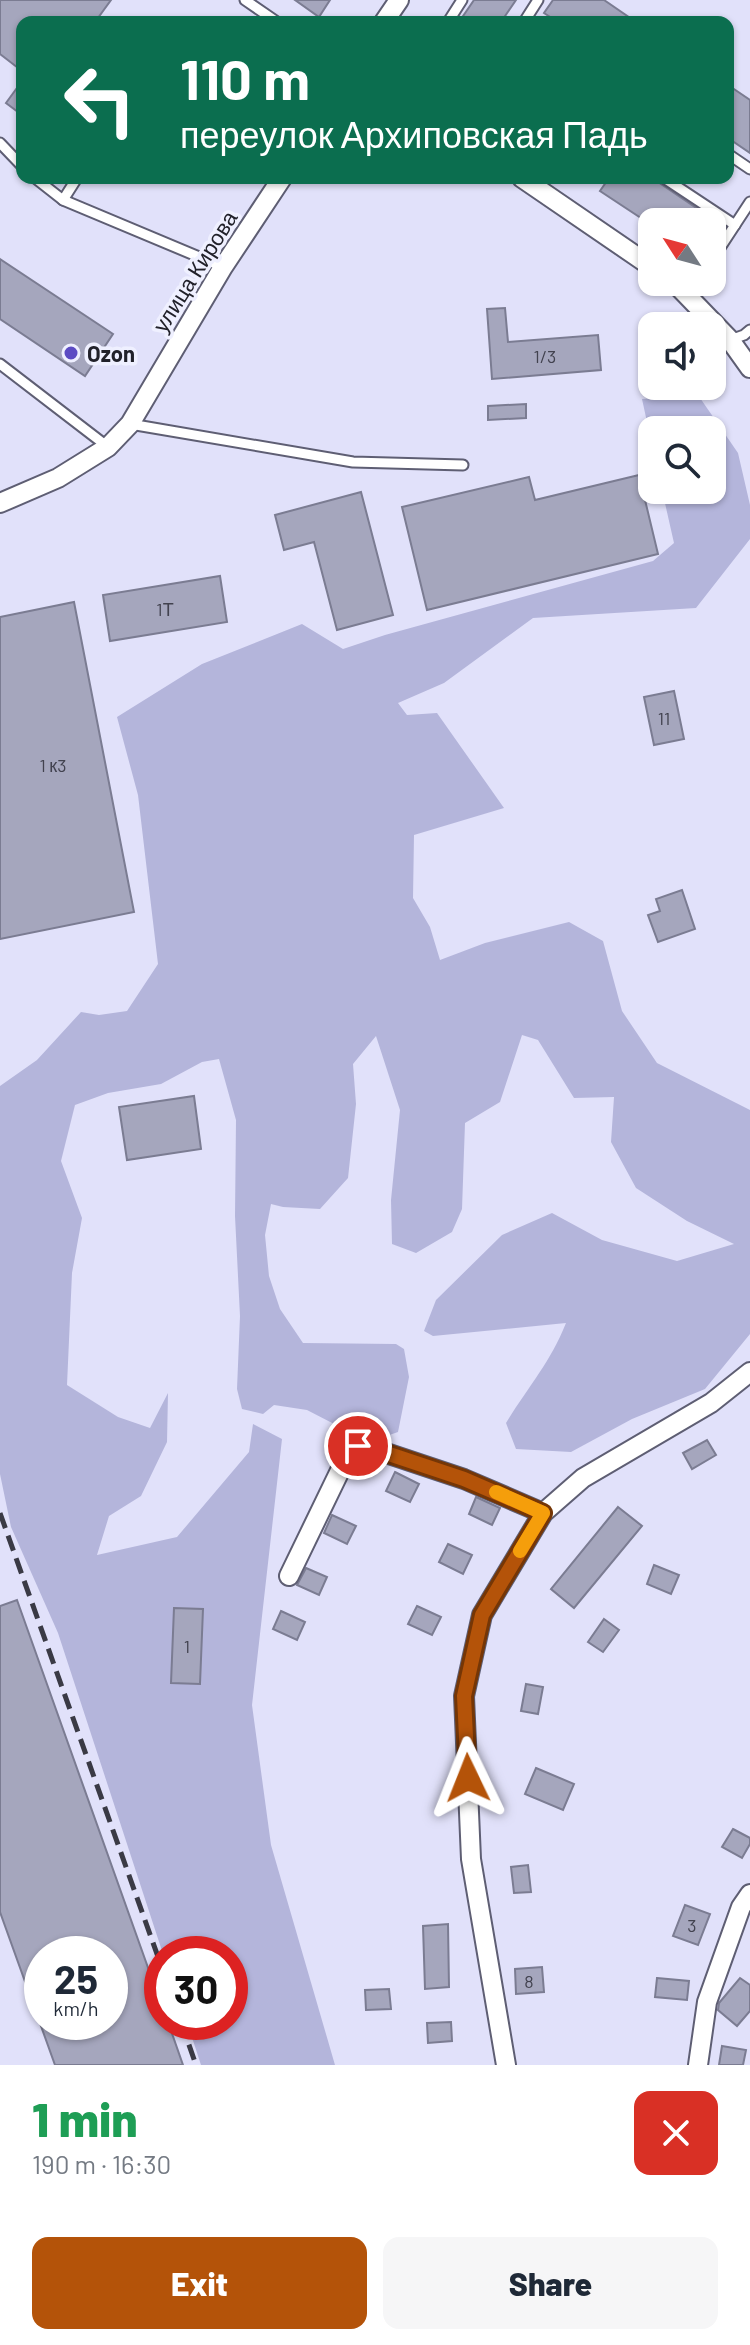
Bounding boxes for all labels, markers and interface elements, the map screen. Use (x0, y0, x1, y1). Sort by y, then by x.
text: 110 m (180, 44, 310, 111)
icon: left (48, 48, 152, 152)
text: переулок Архиповская Падь (180, 112, 648, 155)
street label: улица Кирова (146, 205, 243, 337)
north arrow (638, 208, 726, 296)
map controls (638, 208, 726, 504)
button: sound (638, 312, 726, 400)
place label: Ozon (87, 340, 135, 366)
marker: Ozon (62, 344, 80, 362)
house number: 1/3 (534, 345, 556, 367)
button: search (638, 416, 726, 504)
house number: 1Т (156, 598, 174, 620)
house number: 11 (658, 707, 670, 729)
house number: 1 к3 (39, 754, 67, 776)
pin (324, 1412, 392, 1480)
icon: arrive (336, 1424, 380, 1468)
house number: 1 (184, 1635, 190, 1657)
position arrow (426, 1736, 510, 1820)
house number: 3 (687, 1914, 697, 1936)
speed limit sign: 30 (144, 1936, 248, 2040)
text: 25 (54, 1954, 98, 2002)
house number: 8 (524, 1970, 534, 1992)
text: km/h (53, 1996, 99, 2020)
text: 1 min (32, 2089, 138, 2147)
button: close (634, 2091, 718, 2175)
text: 190 m · 16:30 (32, 2148, 171, 2179)
button: Exit (32, 2237, 367, 2329)
button: Share (383, 2237, 718, 2329)

